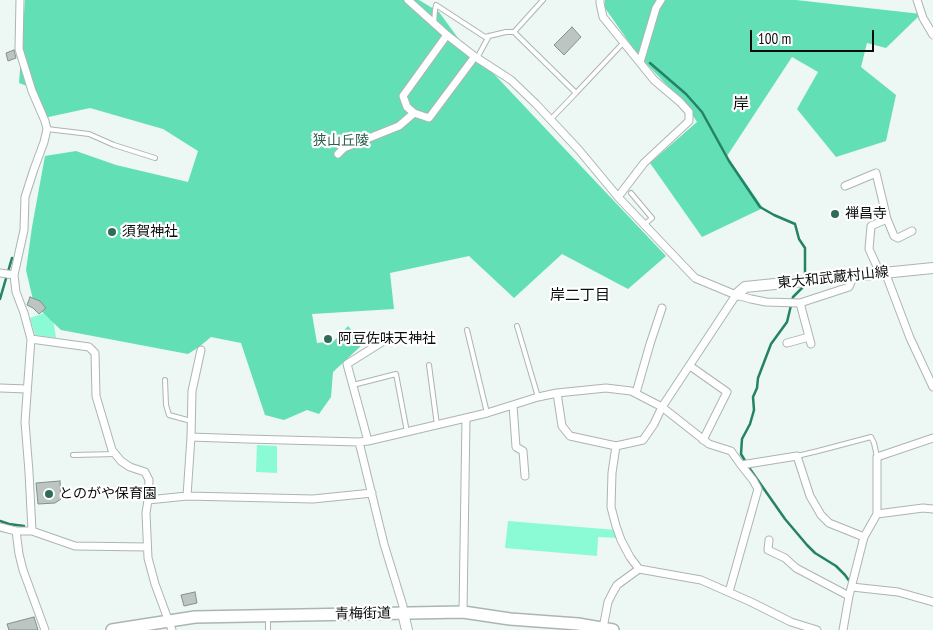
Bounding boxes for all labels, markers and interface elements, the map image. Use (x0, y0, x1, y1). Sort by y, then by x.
scale bar (753, 20, 877, 52)
text: 100 m (758, 29, 791, 48)
district label: 岸 (733, 94, 749, 114)
park label: 狭山丘陵 (313, 133, 369, 149)
place label: 禅昌寺 (845, 206, 887, 222)
marker: 禅昌寺 (829, 208, 841, 220)
place label: 須賀神社 (122, 224, 178, 240)
marker: 須賀神社 (106, 226, 118, 238)
street label: 東大和武蔵村山線 (776, 264, 890, 292)
district label: 岸二丁目 (550, 287, 610, 305)
place label: 阿豆佐味天神社 (338, 331, 436, 347)
marker: 阿豆佐味天神社 (322, 333, 334, 345)
place label: とのがや保育園 (59, 486, 157, 502)
marker: とのがや保育園 (43, 488, 55, 500)
street label: 青梅街道 (335, 605, 391, 623)

